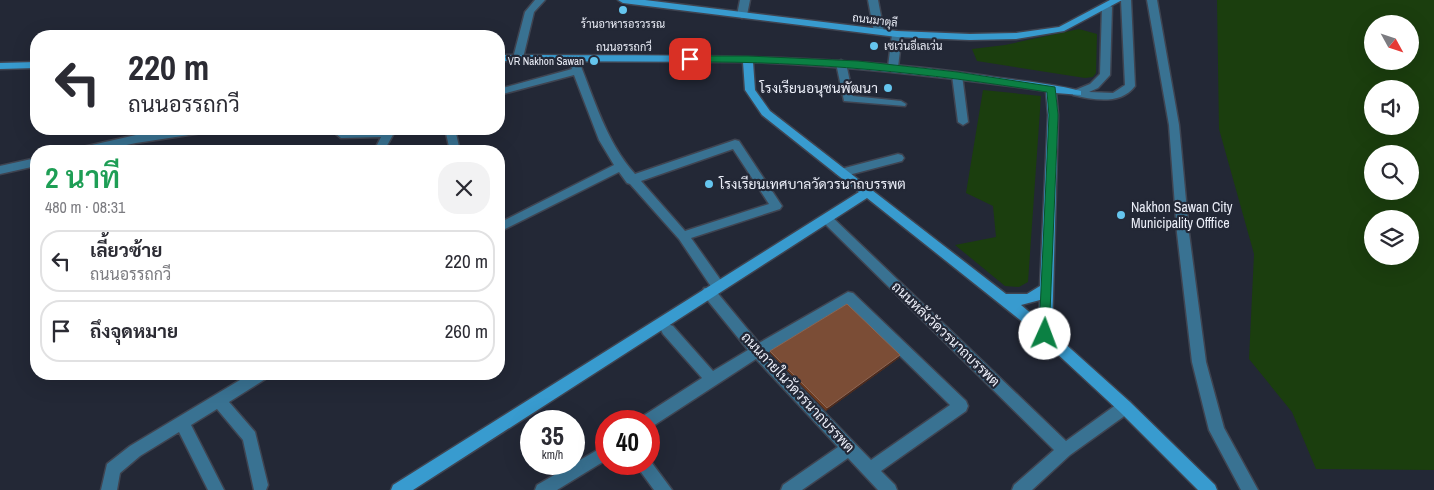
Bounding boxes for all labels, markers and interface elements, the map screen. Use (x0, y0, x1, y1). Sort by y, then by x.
marker: ร้านอาหารอรวรรณ (617, 4, 629, 16)
street label: ถนนมาตุลี (851, 9, 899, 32)
north arrow (1364, 15, 1419, 70)
map controls (1364, 15, 1419, 265)
place label: ร้านอาหารอรวรรณ (581, 17, 665, 31)
pin (669, 38, 711, 80)
place label: เซเว่นอีเลเว่น (884, 38, 943, 53)
street label: ถนนอรรถกวี (596, 39, 652, 54)
marker: เซเว่นอีเลเว่น (868, 40, 880, 52)
text: 220 m (128, 44, 209, 91)
icon: arrive (676, 45, 704, 73)
icon: left (45, 50, 110, 115)
place label: VR Nakhon Sawan (508, 54, 584, 68)
marker: VR Nakhon Sawan (588, 55, 600, 67)
place label: โรงเรียนอนุชนพัฒนา (759, 79, 878, 98)
button: sound (1364, 80, 1419, 135)
marker: โรงเรียนอนุชนพัฒนา (882, 82, 894, 94)
text: ถนนอรรถกวี (128, 89, 240, 119)
button: search (1364, 145, 1419, 200)
text: 2 นาที (45, 157, 120, 197)
button: close (438, 162, 490, 214)
place label: โรงเรียนเทศบาลวัดวรนาถบรรพต (718, 175, 906, 193)
marker: โรงเรียนเทศบาลวัดวรนาถบรรพต (703, 178, 715, 190)
text: 480 m · 08:31 (45, 196, 125, 218)
place label: Nakhon Sawan City Municipality Offfice (1131, 198, 1233, 232)
marker: Nakhon Sawan City Municipality Offfice (1115, 209, 1127, 221)
button: layers (1364, 210, 1419, 265)
text: เลี้ยวซ้าย (90, 237, 162, 263)
icon: left (47, 247, 75, 275)
text: 220 m (445, 248, 488, 274)
text: ถนนอรรถกวี (90, 263, 171, 285)
street label: ถนนหลังวัดวรนาถบรรพต (888, 278, 1004, 390)
position arrow (1018, 307, 1070, 359)
icon: arrive (47, 317, 75, 345)
text: ถึงจุดหมาย (90, 318, 178, 344)
text: 260 m (445, 318, 488, 344)
street label: ถนนภายในวัดวรนาถบรรพต (738, 328, 858, 456)
speed limit sign: 40 (595, 410, 660, 475)
text: 35 (541, 419, 564, 453)
text: km/h (542, 447, 563, 463)

